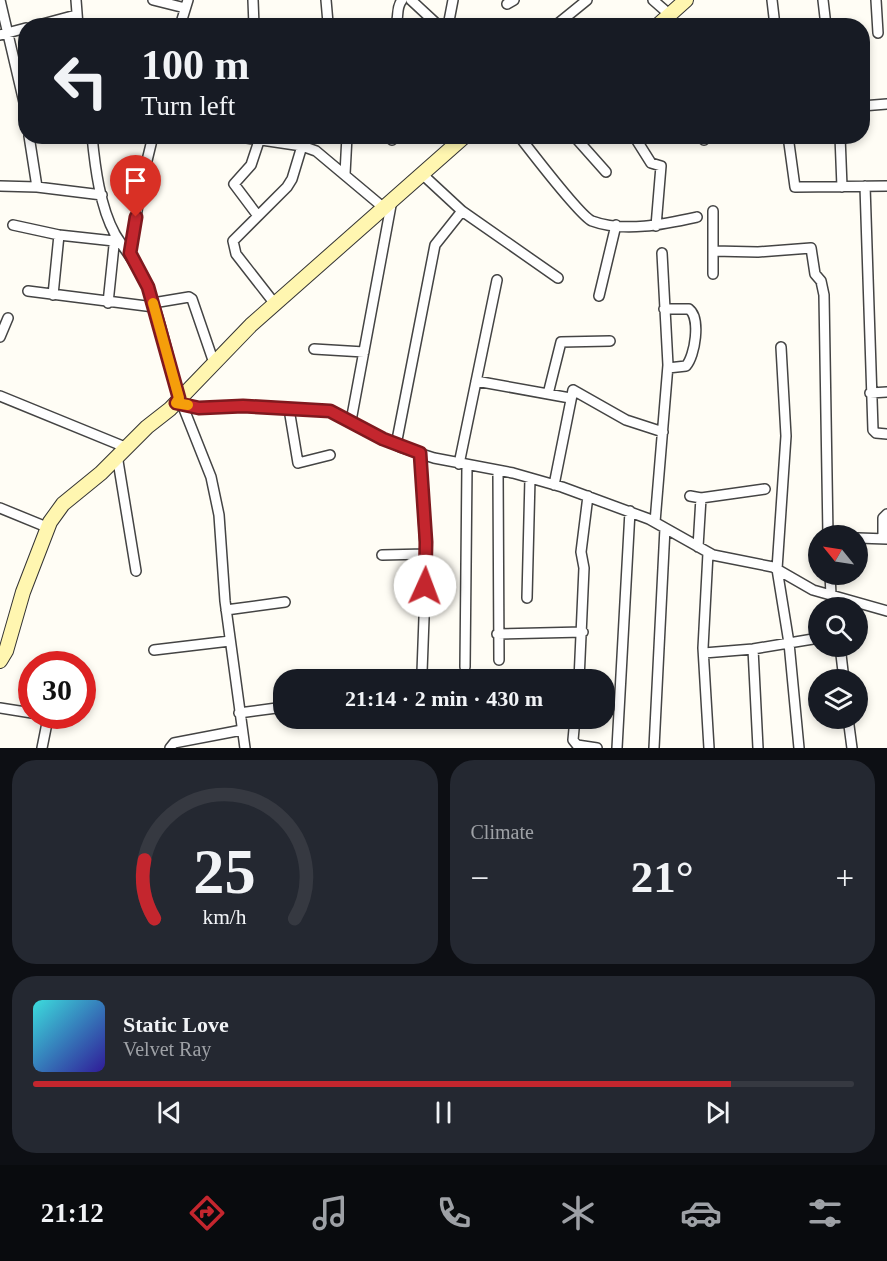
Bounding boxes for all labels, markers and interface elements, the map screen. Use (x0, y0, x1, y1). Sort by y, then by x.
icon: left (42, 42, 120, 120)
text: 100 m (141, 42, 250, 88)
text: Turn left (141, 91, 235, 121)
pin (110, 155, 161, 217)
icon: arrive (119, 164, 152, 197)
north arrow (808, 525, 868, 585)
map controls (808, 525, 868, 729)
position arrow (393, 554, 457, 618)
button: search (808, 597, 868, 657)
speed limit sign: 30 (18, 651, 96, 729)
button: layers (808, 669, 868, 729)
text: 21:14 · 2 min · 430 m (345, 686, 543, 711)
text: Climate (471, 821, 534, 843)
text: 25 (194, 837, 256, 906)
text: 21° (631, 852, 694, 902)
text: − (471, 860, 489, 896)
text: + (835, 860, 854, 896)
text: km/h (203, 905, 247, 929)
text: Static Love (123, 1012, 229, 1037)
text: Velvet Ray (123, 1038, 211, 1060)
icon: previous (153, 1096, 186, 1129)
icon: pause (427, 1096, 460, 1129)
icon: next (701, 1096, 734, 1129)
icon: directions (186, 1192, 228, 1234)
icon: music (309, 1192, 351, 1234)
icon: phone (433, 1192, 475, 1234)
icon: climate (557, 1192, 599, 1234)
icon: car (680, 1192, 722, 1234)
icon: filters (804, 1192, 846, 1234)
text: 21:12 (41, 1198, 104, 1228)

